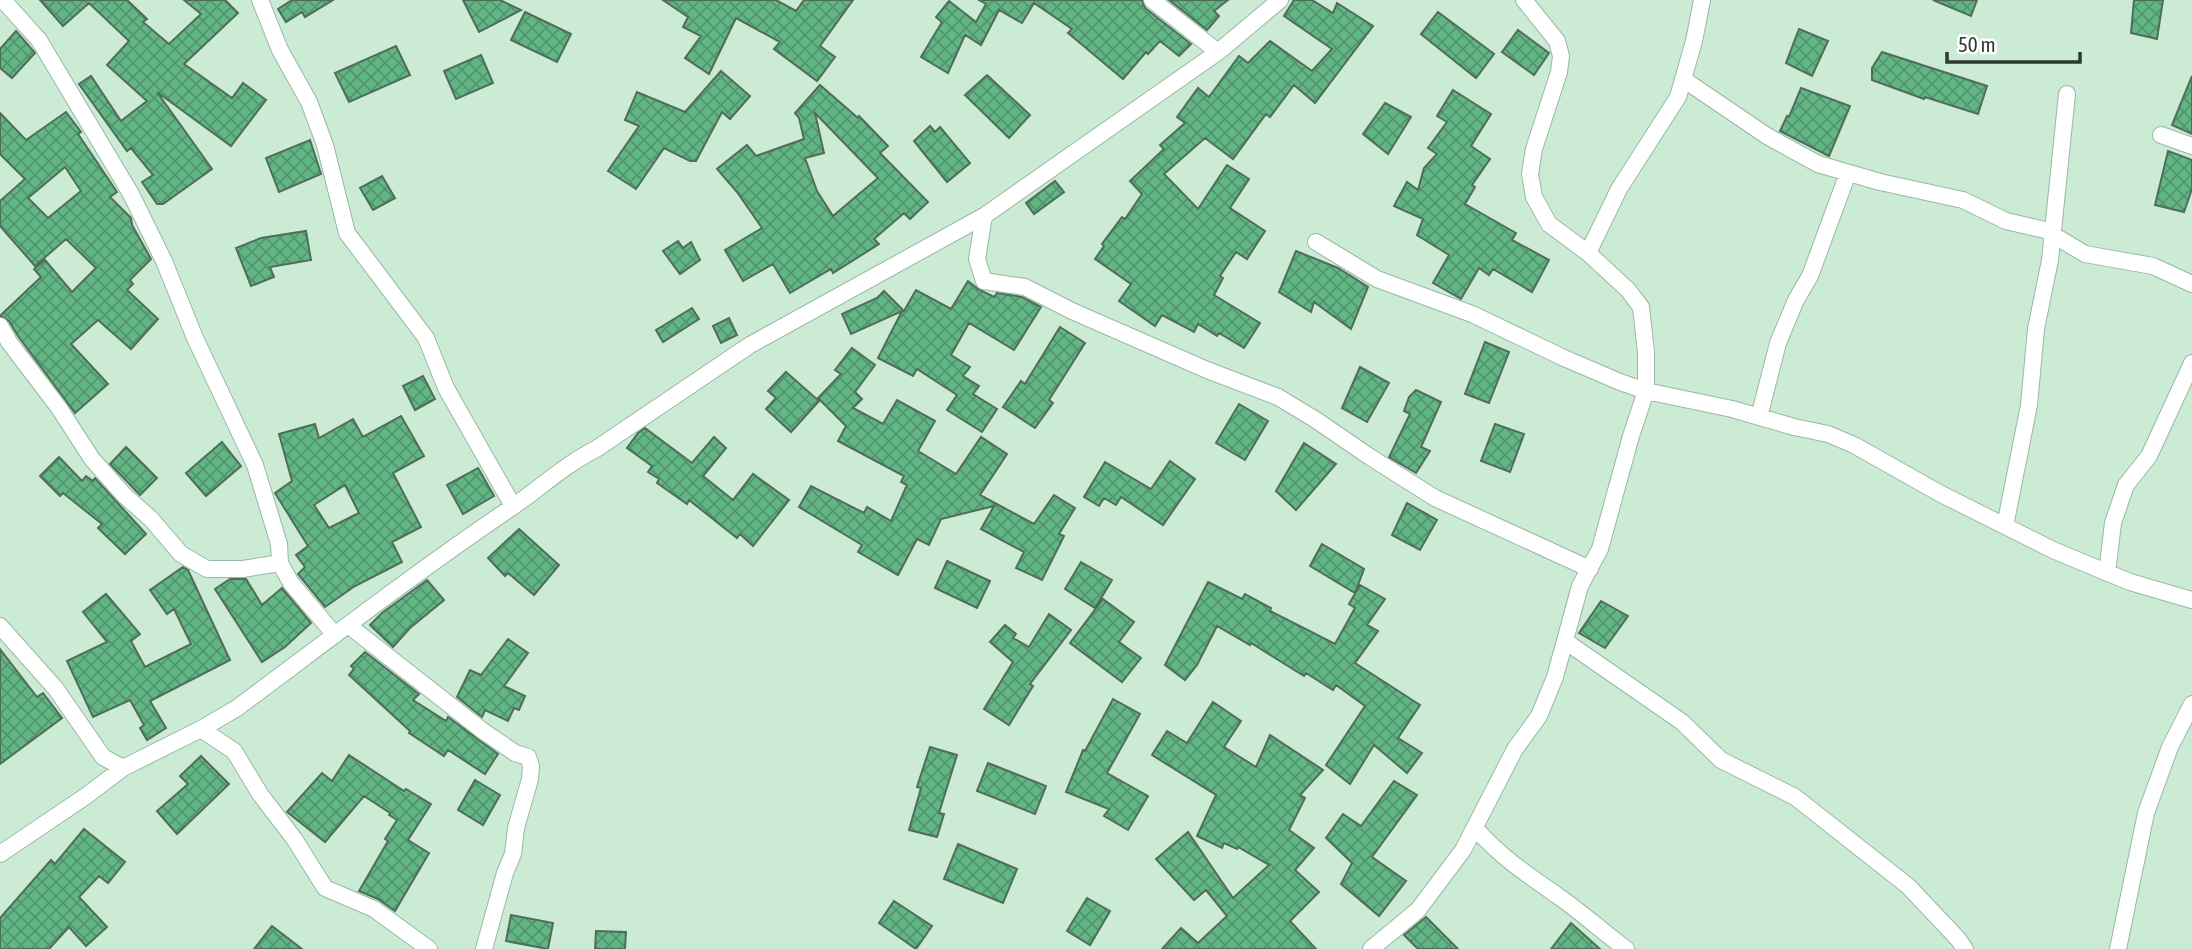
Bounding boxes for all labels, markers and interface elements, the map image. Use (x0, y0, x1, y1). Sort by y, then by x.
scale bar (1947, 21, 2080, 65)
text: 50 m (1958, 32, 1996, 56)

